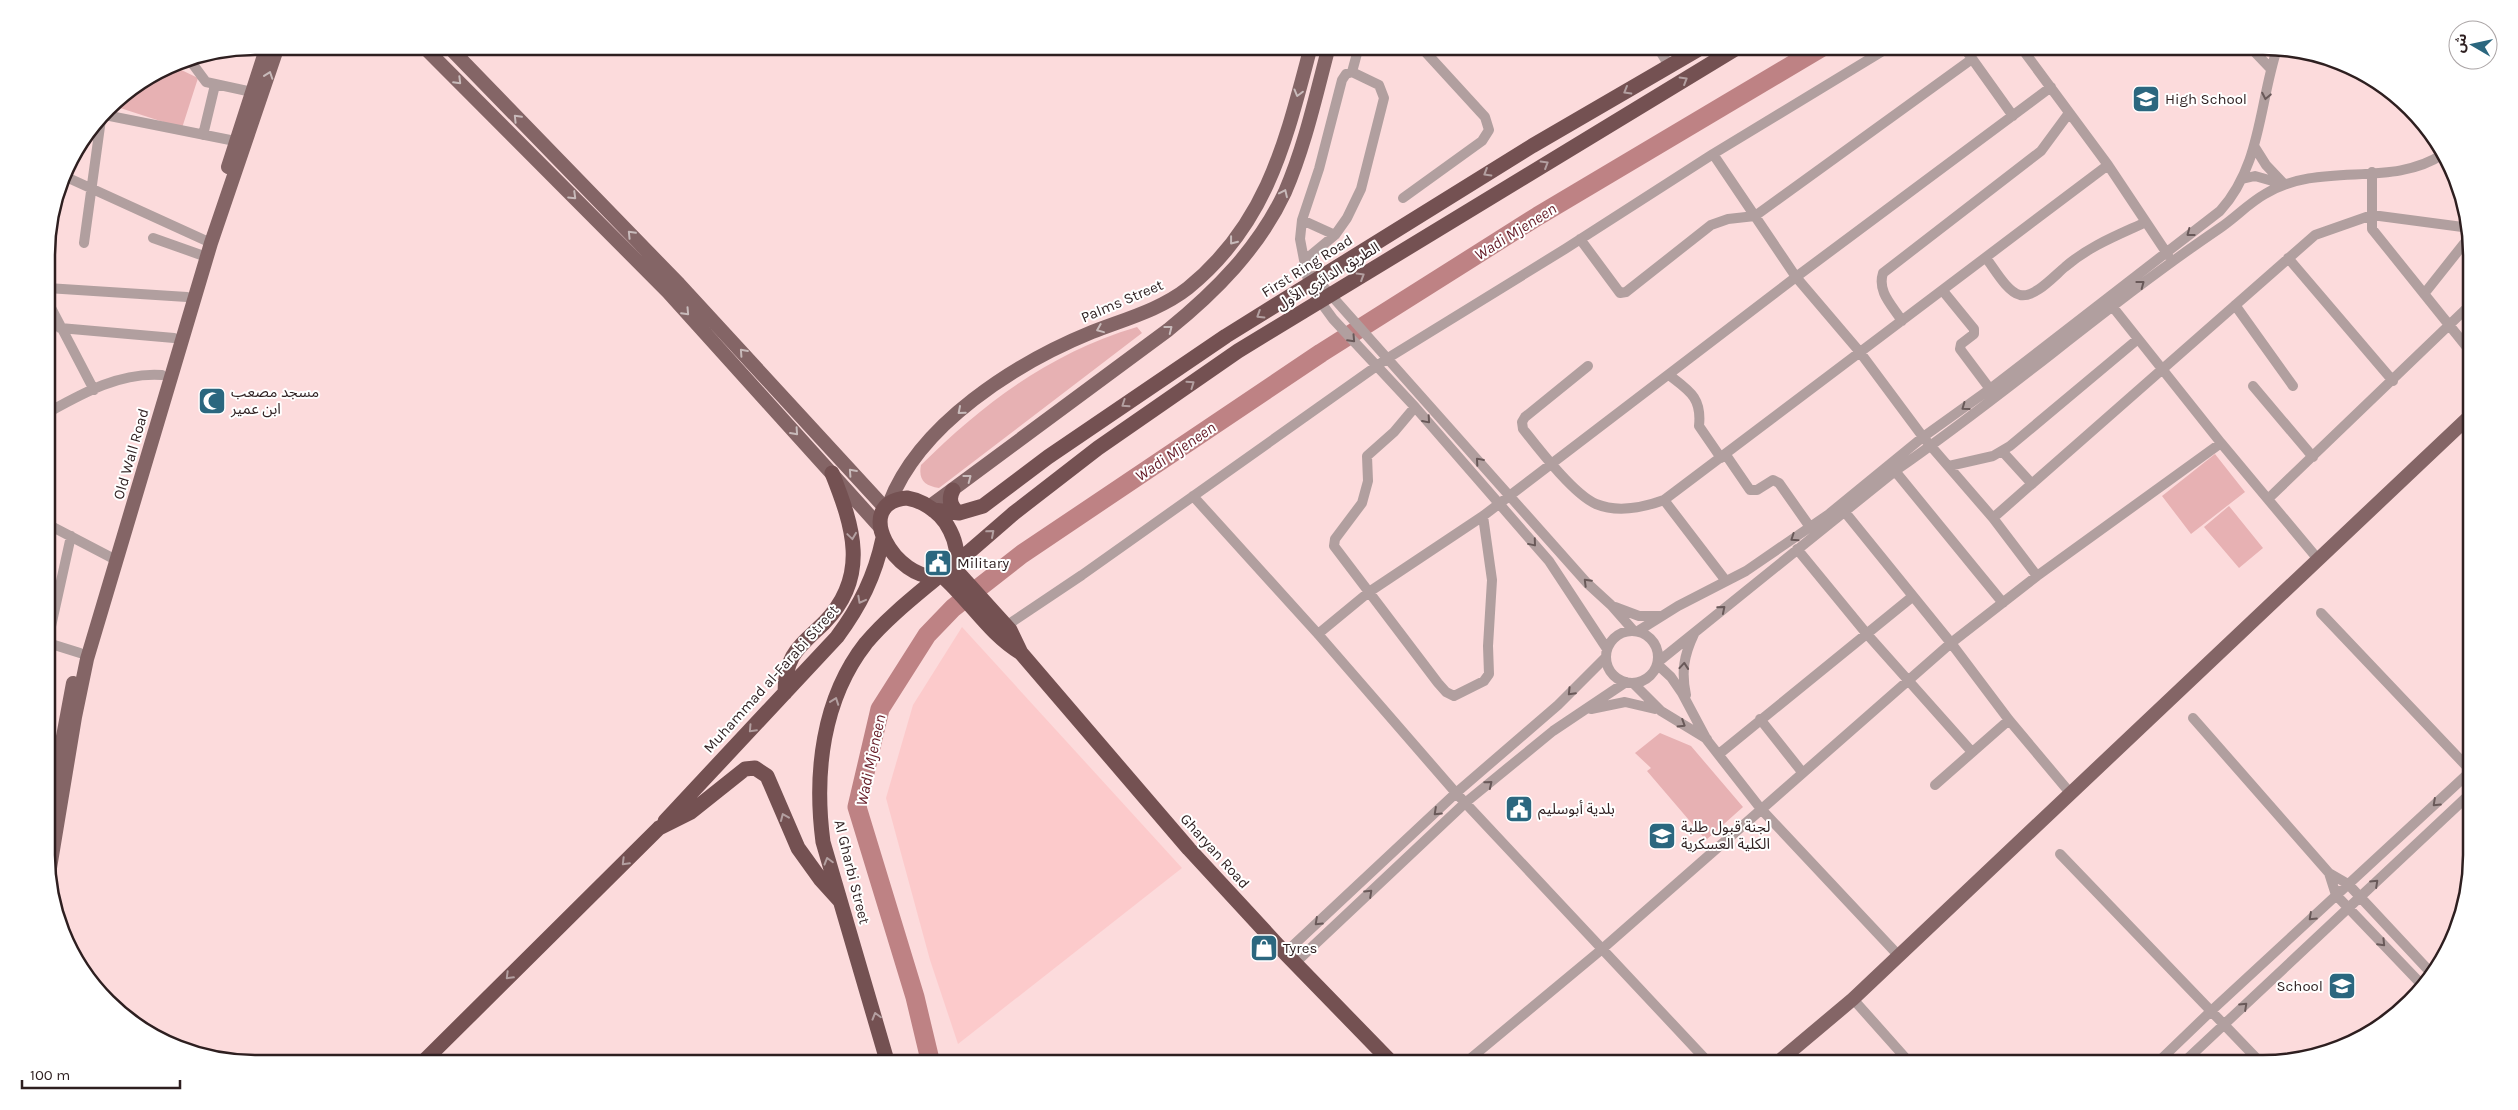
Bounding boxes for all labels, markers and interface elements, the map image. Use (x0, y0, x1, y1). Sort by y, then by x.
north arrow (2448, 20, 2498, 70)
text: ش (2451, 32, 2471, 54)
one-way arrow (263, 71, 273, 80)
one-way arrow (452, 75, 461, 84)
one-way arrow (1679, 77, 1688, 86)
school or university icon: High School (2131, 84, 2161, 114)
one-way arrow (1624, 85, 1633, 95)
one-way arrow (1293, 89, 1304, 98)
place label: High School (2165, 90, 2247, 108)
one-way arrow (2261, 92, 2271, 101)
one-way arrow (514, 115, 523, 124)
one-way arrow (1540, 161, 1549, 171)
one-way arrow (1484, 167, 1493, 177)
one-way arrow (1277, 189, 1288, 198)
one-way arrow (567, 190, 576, 199)
water label: Wadi Mjeneen (1471, 199, 1560, 264)
one-way arrow (2186, 227, 2196, 236)
one-way arrow (628, 231, 637, 240)
street label: First Ring Road (1258, 231, 1356, 301)
one-way arrow (1229, 235, 1238, 244)
street label: الطريق الدائري الأول (1273, 238, 1384, 316)
one-way arrow (1356, 273, 1365, 282)
street label: Palms Street (1078, 275, 1166, 326)
one-way arrow (2135, 281, 2144, 289)
one-way arrow (680, 306, 689, 315)
one-way arrow (1257, 308, 1266, 318)
one-way arrow (1097, 323, 1105, 333)
one-way arrow (1163, 326, 1173, 335)
one-way arrow (1346, 333, 1355, 342)
one-way arrow (740, 349, 749, 358)
one-way arrow (1185, 381, 1195, 390)
place label: مسجد مصعب ابن عمير (230, 383, 319, 418)
mosque icon: مسجد مصعب ابن عمير (197, 386, 227, 416)
one-way arrow (1121, 398, 1130, 408)
one-way arrow (1961, 401, 1971, 410)
street label: Old Wall Road (109, 406, 153, 502)
one-way arrow (958, 406, 967, 415)
one-way arrow (1421, 415, 1430, 424)
water label: Wadi Mjeneen (1131, 418, 1219, 485)
one-way arrow (789, 427, 798, 436)
one-way arrow (1476, 458, 1485, 467)
one-way arrow (849, 469, 858, 478)
one-way arrow (963, 475, 972, 485)
one-way arrow (985, 530, 994, 539)
one-way arrow (846, 532, 857, 540)
one-way arrow (1790, 532, 1800, 541)
one-way arrow (1528, 537, 1536, 546)
public building icon: Military (923, 548, 953, 578)
place label: Military (957, 554, 1009, 572)
one-way arrow (1584, 579, 1593, 588)
one-way arrow (858, 595, 868, 604)
street label: Muhammad al-Farabi Street (700, 601, 843, 757)
one-way arrow (1717, 605, 1726, 614)
one-way arrow (1678, 662, 1689, 670)
one-way arrow (1568, 686, 1577, 695)
one-way arrow (829, 698, 839, 706)
water label: Wadi Mjeneen (852, 713, 889, 808)
one-way arrow (1676, 718, 1686, 727)
one-way arrow (749, 723, 758, 732)
one-way arrow (1483, 780, 1492, 789)
public building icon: بلدية أبوسليم (1504, 794, 1534, 824)
one-way arrow (2432, 797, 2441, 806)
place label: بلدية أبوسليم (1538, 800, 1615, 820)
one-way arrow (1433, 806, 1442, 815)
street label: Gharyan Road (1177, 810, 1253, 892)
one-way arrow (779, 813, 790, 822)
street label: Al Gharbi Street (830, 818, 874, 926)
place label: لجنة قبول طلبة الكلية العسكرية (1681, 818, 1771, 853)
school or university icon: لجنة قبول طلبة الكلية العسكرية (1647, 821, 1677, 851)
one-way arrow (621, 856, 630, 865)
one-way arrow (824, 857, 834, 866)
one-way arrow (2369, 880, 2378, 889)
one-way arrow (1363, 890, 1372, 899)
one-way arrow (2309, 911, 2318, 920)
one-way arrow (1314, 916, 1323, 925)
shop icon: Tyres (1249, 933, 1279, 963)
one-way arrow (2376, 937, 2385, 946)
place label: Tyres (1283, 939, 1317, 957)
one-way arrow (506, 971, 515, 980)
school or university icon: School (2327, 971, 2357, 1001)
place label: School (2277, 977, 2323, 995)
one-way arrow (2238, 1003, 2247, 1012)
one-way arrow (871, 1013, 881, 1021)
scale bar (22, 1058, 180, 1090)
text: 100 m (30, 1066, 70, 1084)

